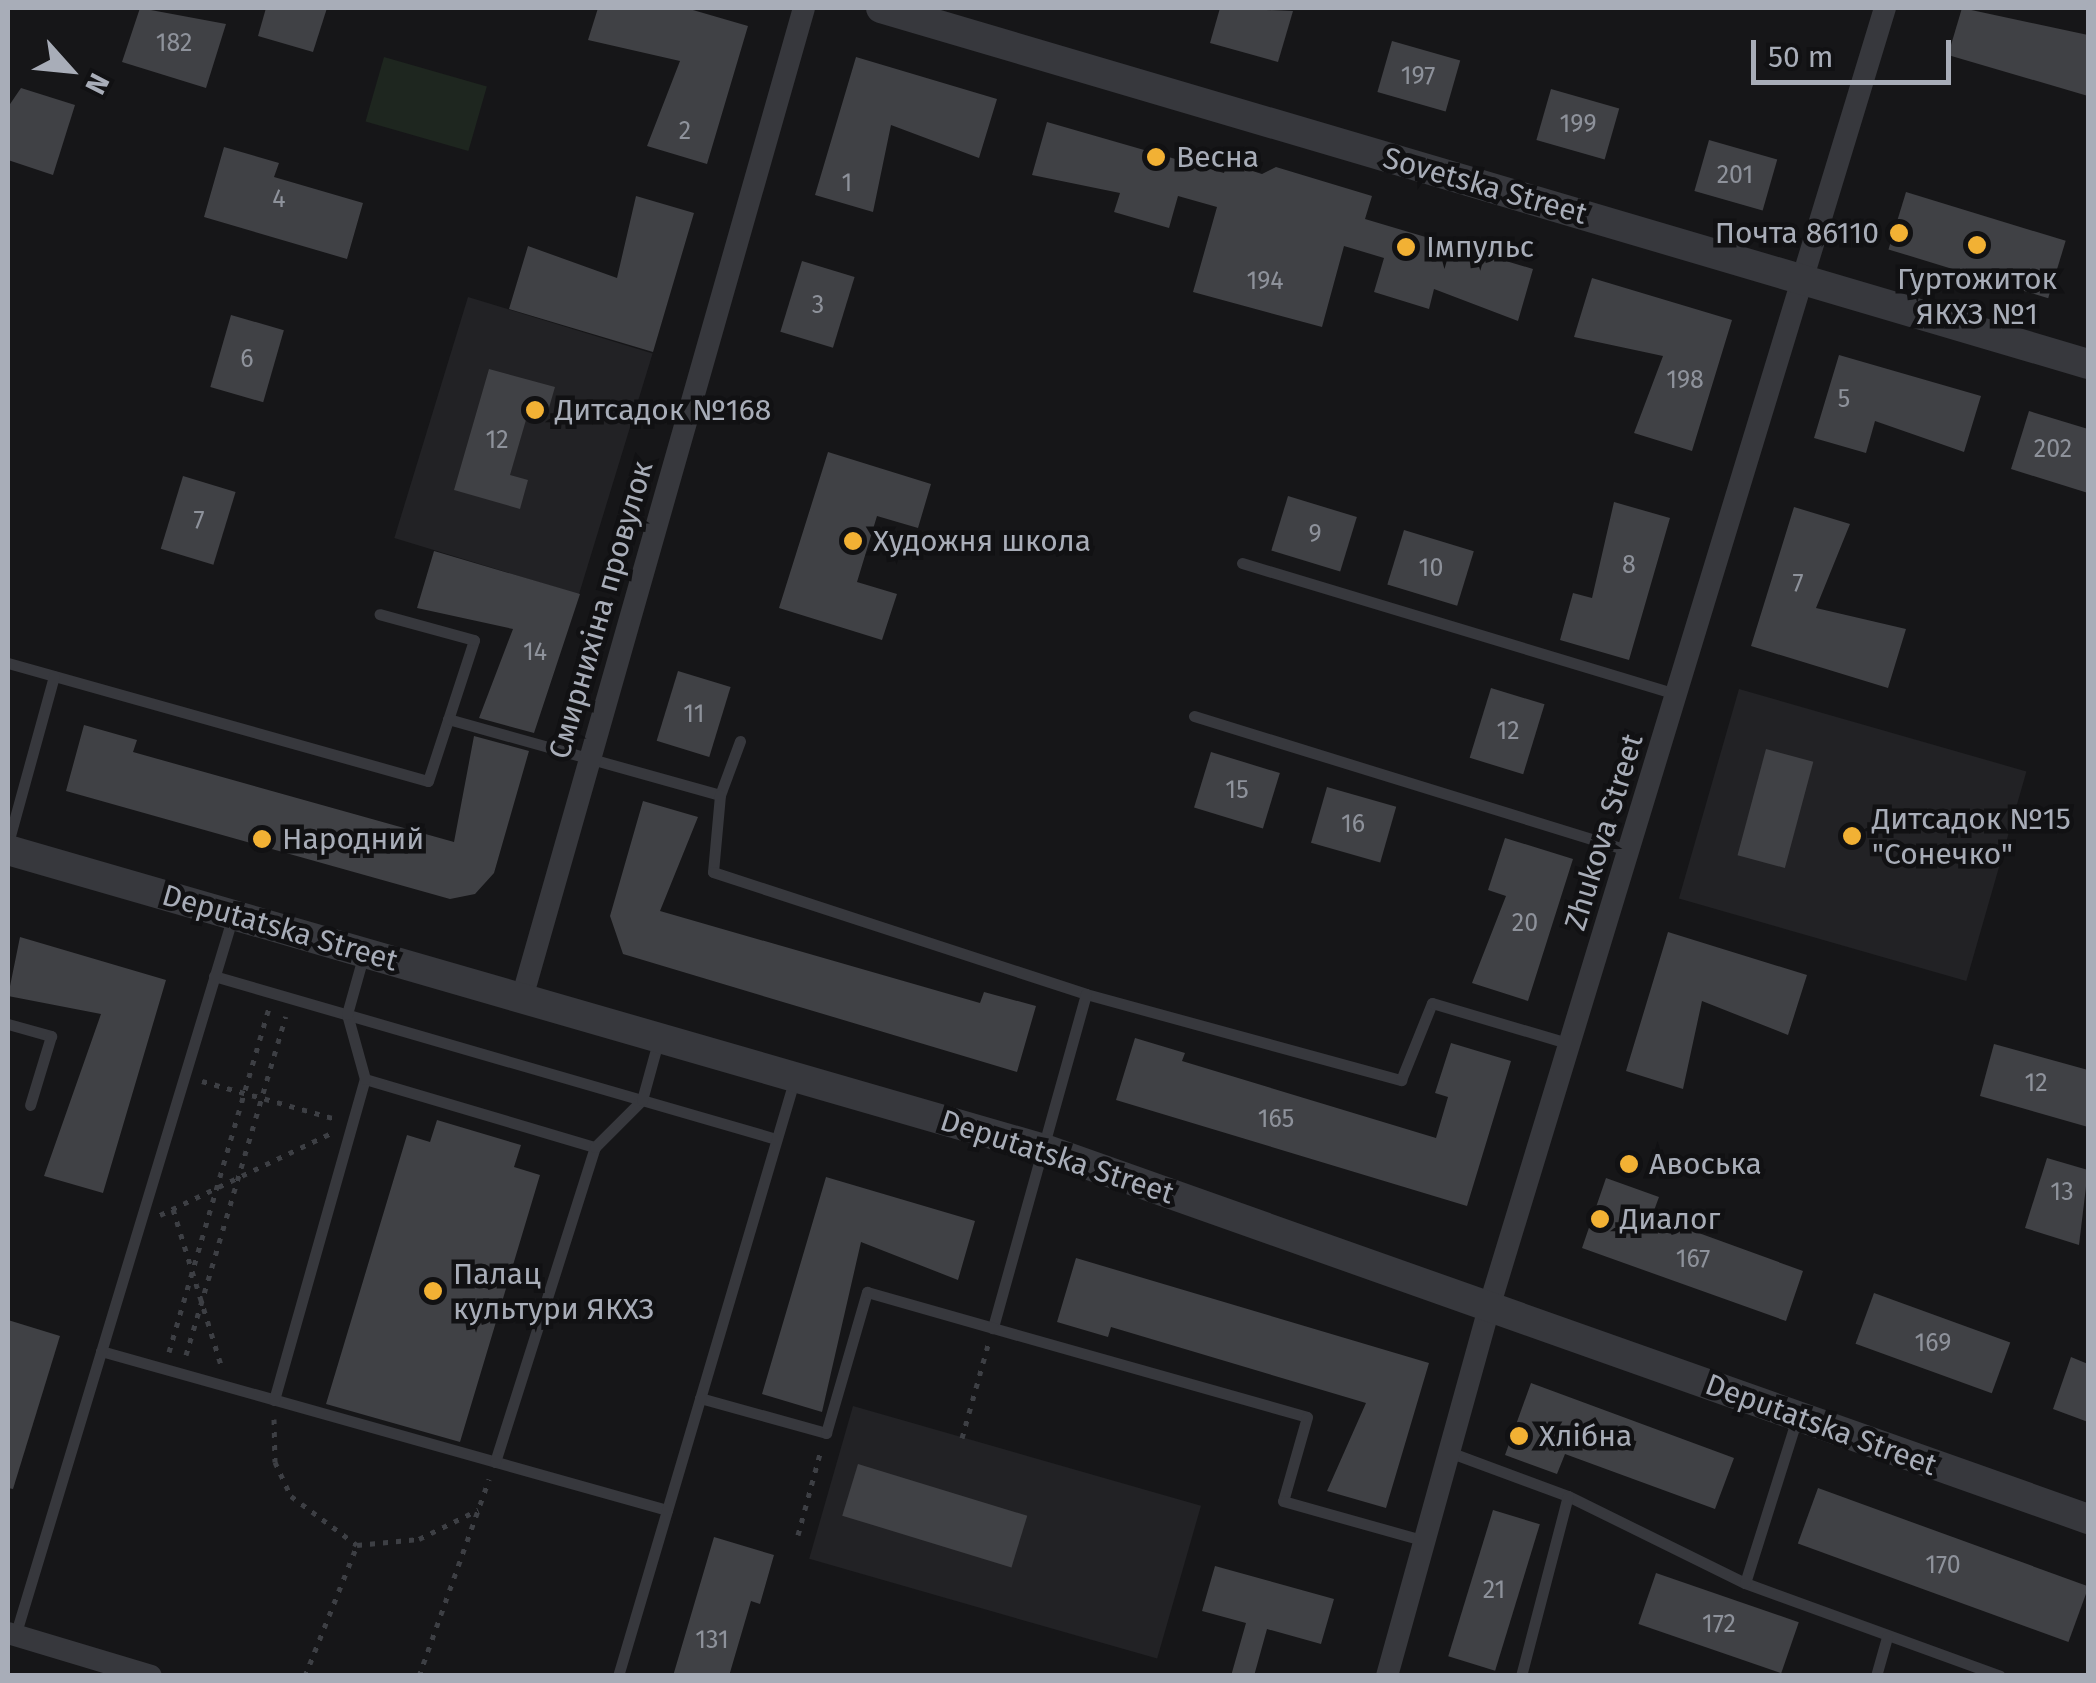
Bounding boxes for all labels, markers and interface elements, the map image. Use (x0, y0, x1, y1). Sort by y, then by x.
north arrow (20, 20, 120, 120)
scale bar (1756, 20, 1956, 82)
house number: 182 (156, 28, 192, 58)
text: 50 m (1768, 39, 1833, 75)
house number: 197 (1401, 61, 1435, 91)
text: N (78, 68, 116, 100)
house number: 199 (1559, 109, 1597, 139)
house number: 2 (679, 116, 691, 146)
place label: Весна (1176, 139, 1259, 175)
street label: Sovetska Street (1379, 140, 1591, 232)
marker: Весна (1145, 146, 1167, 168)
house number: 201 (1717, 160, 1753, 190)
house number: 1 (842, 168, 852, 198)
house number: 4 (272, 184, 286, 214)
place label: Почта 86110 (1715, 215, 1879, 251)
marker: Почта 86110 (1888, 222, 1910, 244)
place label: Імпульс (1426, 229, 1534, 265)
marker: Гуртожиток ЯКХЗ №1 (1966, 234, 1988, 256)
marker: Імпульс (1395, 236, 1417, 258)
place label: Гуртожиток ЯКХЗ №1 (1897, 261, 2057, 332)
house number: 194 (1247, 266, 1283, 296)
house number: 3 (812, 290, 824, 320)
house number: 6 (240, 344, 254, 374)
house number: 198 (1666, 365, 1704, 395)
house number: 5 (1838, 384, 1850, 414)
place label: Дитсадок №168 (555, 392, 771, 428)
marker: Дитсадок №168 (524, 399, 546, 421)
house number: 12 (485, 425, 509, 455)
house number: 202 (2034, 434, 2072, 464)
street label: Смирнихіна провулок (541, 457, 661, 763)
house number: 7 (193, 505, 205, 535)
house number: 9 (1308, 519, 1322, 549)
place label: Художня школа (873, 523, 1091, 559)
marker: Художня школа (842, 530, 864, 552)
house number: 8 (1622, 550, 1636, 580)
house number: 10 (1419, 553, 1443, 583)
house number: 7 (1792, 568, 1804, 598)
house number: 14 (523, 637, 547, 667)
house number: 11 (683, 699, 705, 729)
house number: 12 (1496, 716, 1520, 746)
street label: Zhukova Street (1557, 730, 1651, 934)
house number: 15 (1225, 775, 1249, 805)
place label: Дитсадок №15 "Сонечко" (1872, 801, 2071, 872)
house number: 16 (1341, 809, 1365, 839)
place label: Народний (282, 821, 424, 857)
marker: Дитсадок №15 "Сонечко" (1841, 825, 1863, 847)
marker: Народний (251, 828, 273, 850)
street label: Deputatska Street (158, 877, 402, 979)
house number: 20 (1512, 908, 1538, 938)
house number: 12 (2024, 1068, 2048, 1098)
street label: Deputatska Street (936, 1102, 1178, 1212)
house number: 165 (1258, 1104, 1294, 1134)
place label: Авоська (1649, 1146, 1762, 1182)
marker: Авоська (1618, 1153, 1640, 1175)
house number: 13 (2050, 1177, 2074, 1207)
place label: Диалог (1620, 1201, 1720, 1237)
marker: Диалог (1589, 1208, 1611, 1230)
house number: 167 (1676, 1244, 1710, 1274)
place label: Палац культури ЯКХЗ (453, 1256, 654, 1326)
marker: Палац культури ЯКХЗ (422, 1280, 444, 1302)
house number: 169 (1915, 1328, 1951, 1358)
street label: Deputatska Street (1701, 1366, 1941, 1484)
place label: Хлібна (1539, 1418, 1632, 1454)
marker: Хлібна (1508, 1425, 1530, 1447)
house number: 170 (1925, 1550, 1961, 1580)
house number: 21 (1483, 1575, 1505, 1605)
house number: 172 (1702, 1609, 1736, 1639)
house number: 131 (695, 1625, 729, 1655)

